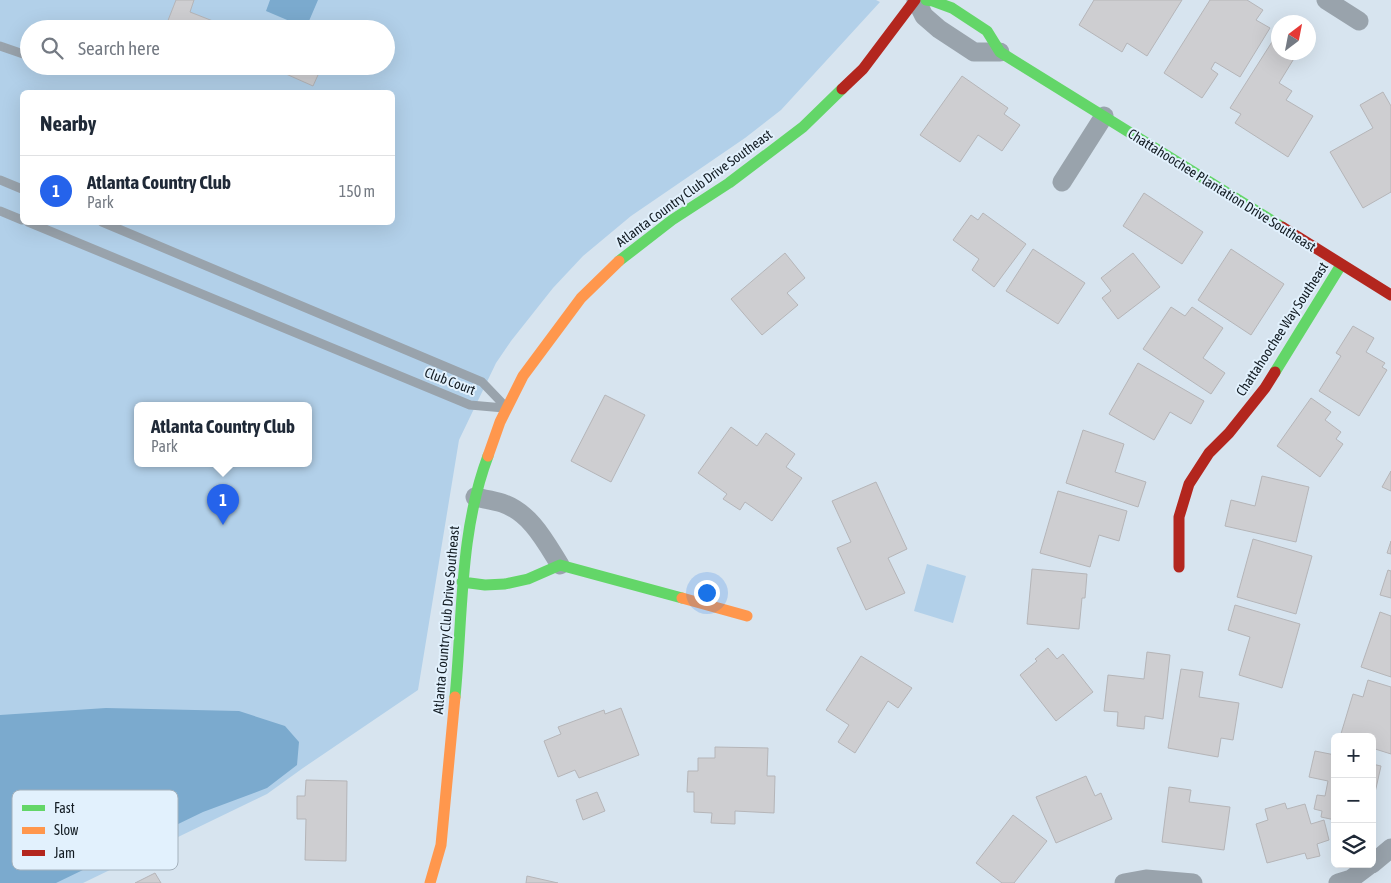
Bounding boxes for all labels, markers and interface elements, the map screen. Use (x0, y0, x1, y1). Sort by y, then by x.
north arrow (1271, 15, 1316, 60)
search box (20, 20, 395, 75)
icon: search (38, 34, 66, 62)
text: Search here (78, 37, 160, 59)
text: Nearby (40, 111, 96, 135)
street label: Chattahoochee Plantation Drive Southeast (1125, 125, 1319, 255)
street label: Atlanta Country Club Drive Southeast (613, 126, 775, 250)
text: Atlanta Country Club (87, 171, 231, 193)
text: 1 (52, 182, 60, 200)
text: 150 m (339, 182, 375, 200)
text: Park (87, 193, 114, 211)
street label: Chattahoochee Way Southeast (1233, 259, 1331, 399)
street label: Club Court (422, 364, 478, 398)
popup (134, 402, 312, 467)
text: Atlanta Country Club (151, 415, 295, 437)
text: Park (151, 437, 178, 455)
pin: 1 (207, 484, 239, 525)
street label: Atlanta Country Club Drive Southeast (430, 525, 462, 715)
your location (694, 580, 720, 606)
map controls (1331, 733, 1376, 868)
button: + (1331, 733, 1376, 778)
button: − (1331, 778, 1376, 823)
legend (12, 790, 178, 870)
text: Fast (54, 800, 75, 816)
text: Slow (54, 822, 79, 838)
button: layers (1331, 823, 1376, 868)
text: Jam (54, 845, 75, 861)

